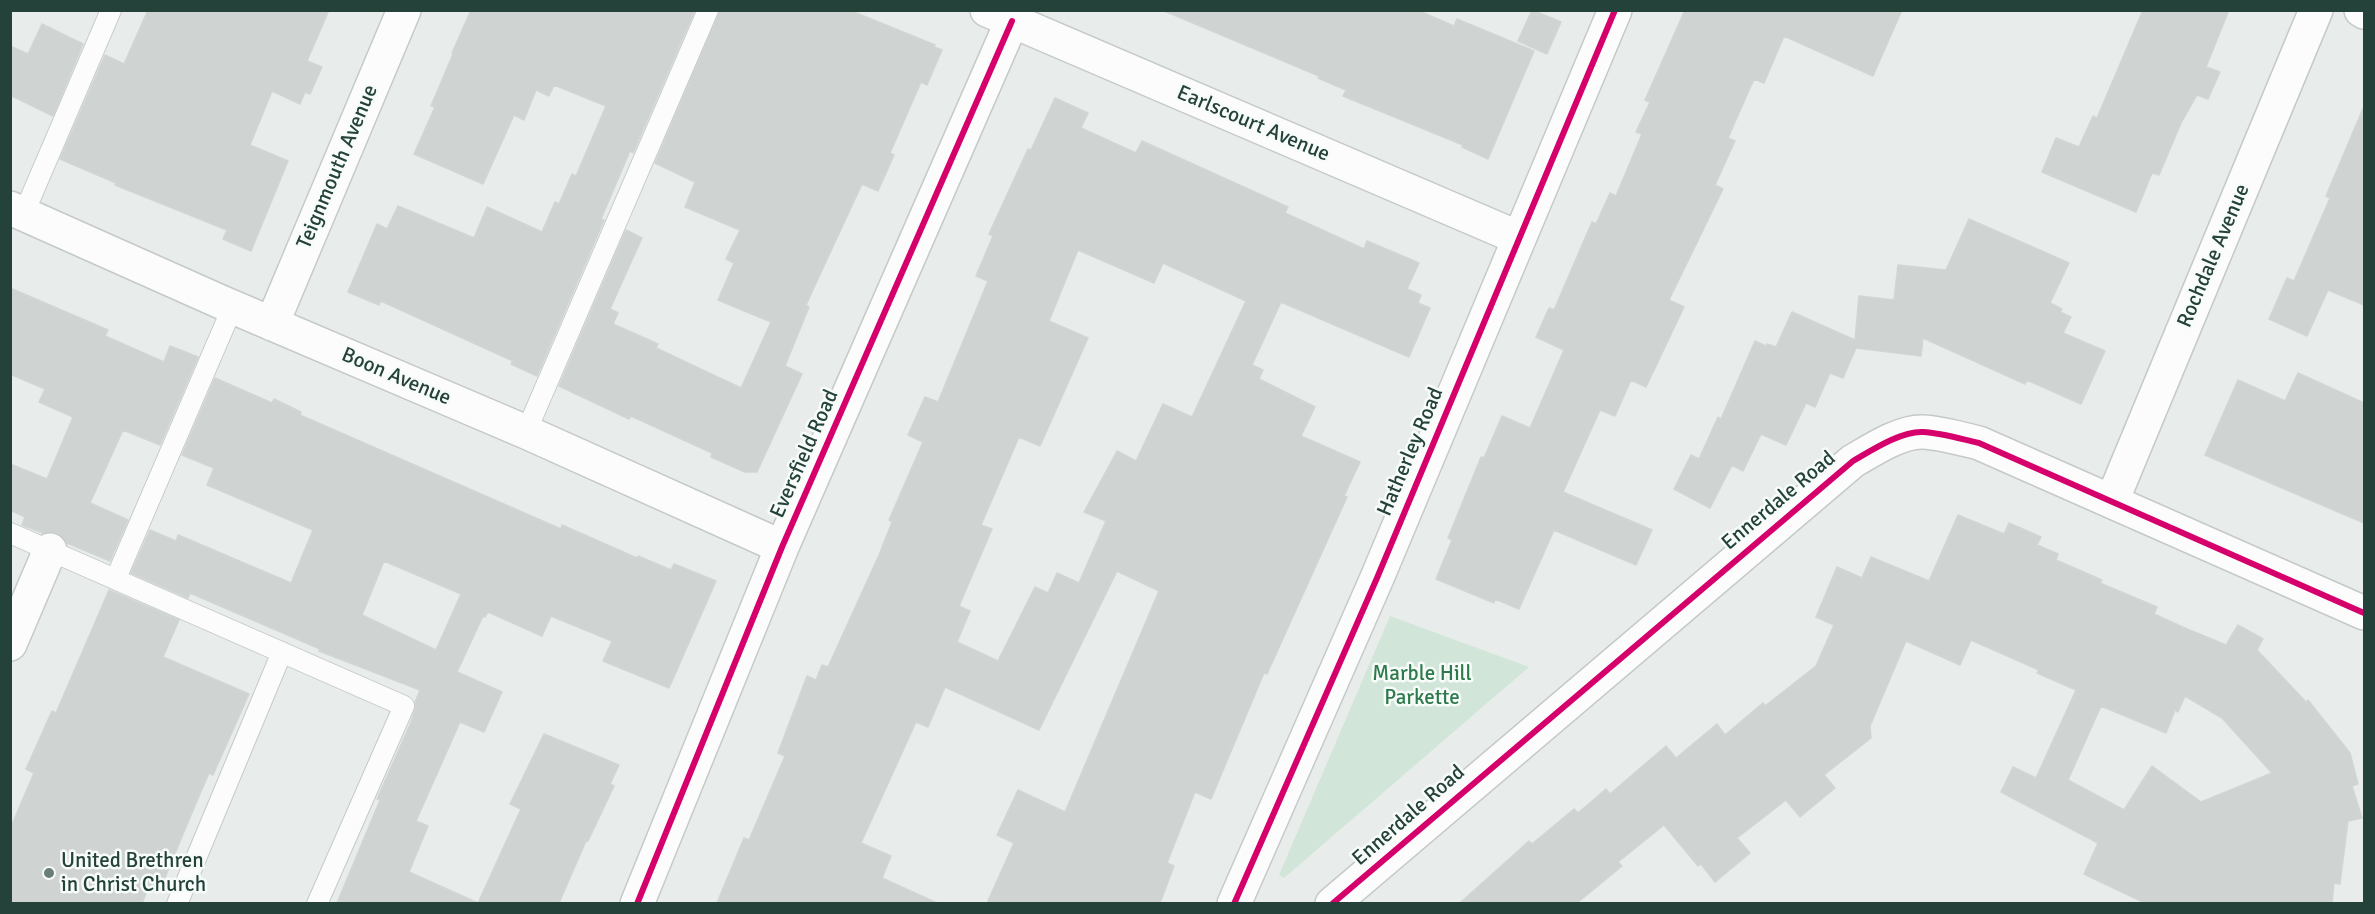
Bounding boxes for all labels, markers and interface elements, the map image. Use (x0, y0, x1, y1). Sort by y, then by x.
street label: Earlscourt Avenue (1173, 80, 1333, 168)
street label: Teignmouth Avenue (292, 81, 384, 253)
street label: Rochdale Avenue (2172, 181, 2256, 331)
street label: Boon Avenue (338, 343, 454, 411)
street label: Hatherley Road (1373, 384, 1449, 520)
street label: Eversfield Road (765, 386, 845, 522)
street label: Ennerdale Road (1717, 446, 1841, 556)
park label: Marble Hill Parkette (1372, 661, 1472, 711)
street label: Ennerdale Road (1348, 760, 1470, 872)
place label: United Brethren in Christ Church (61, 848, 206, 898)
marker: United Brethren in Christ Church (42, 866, 56, 880)

